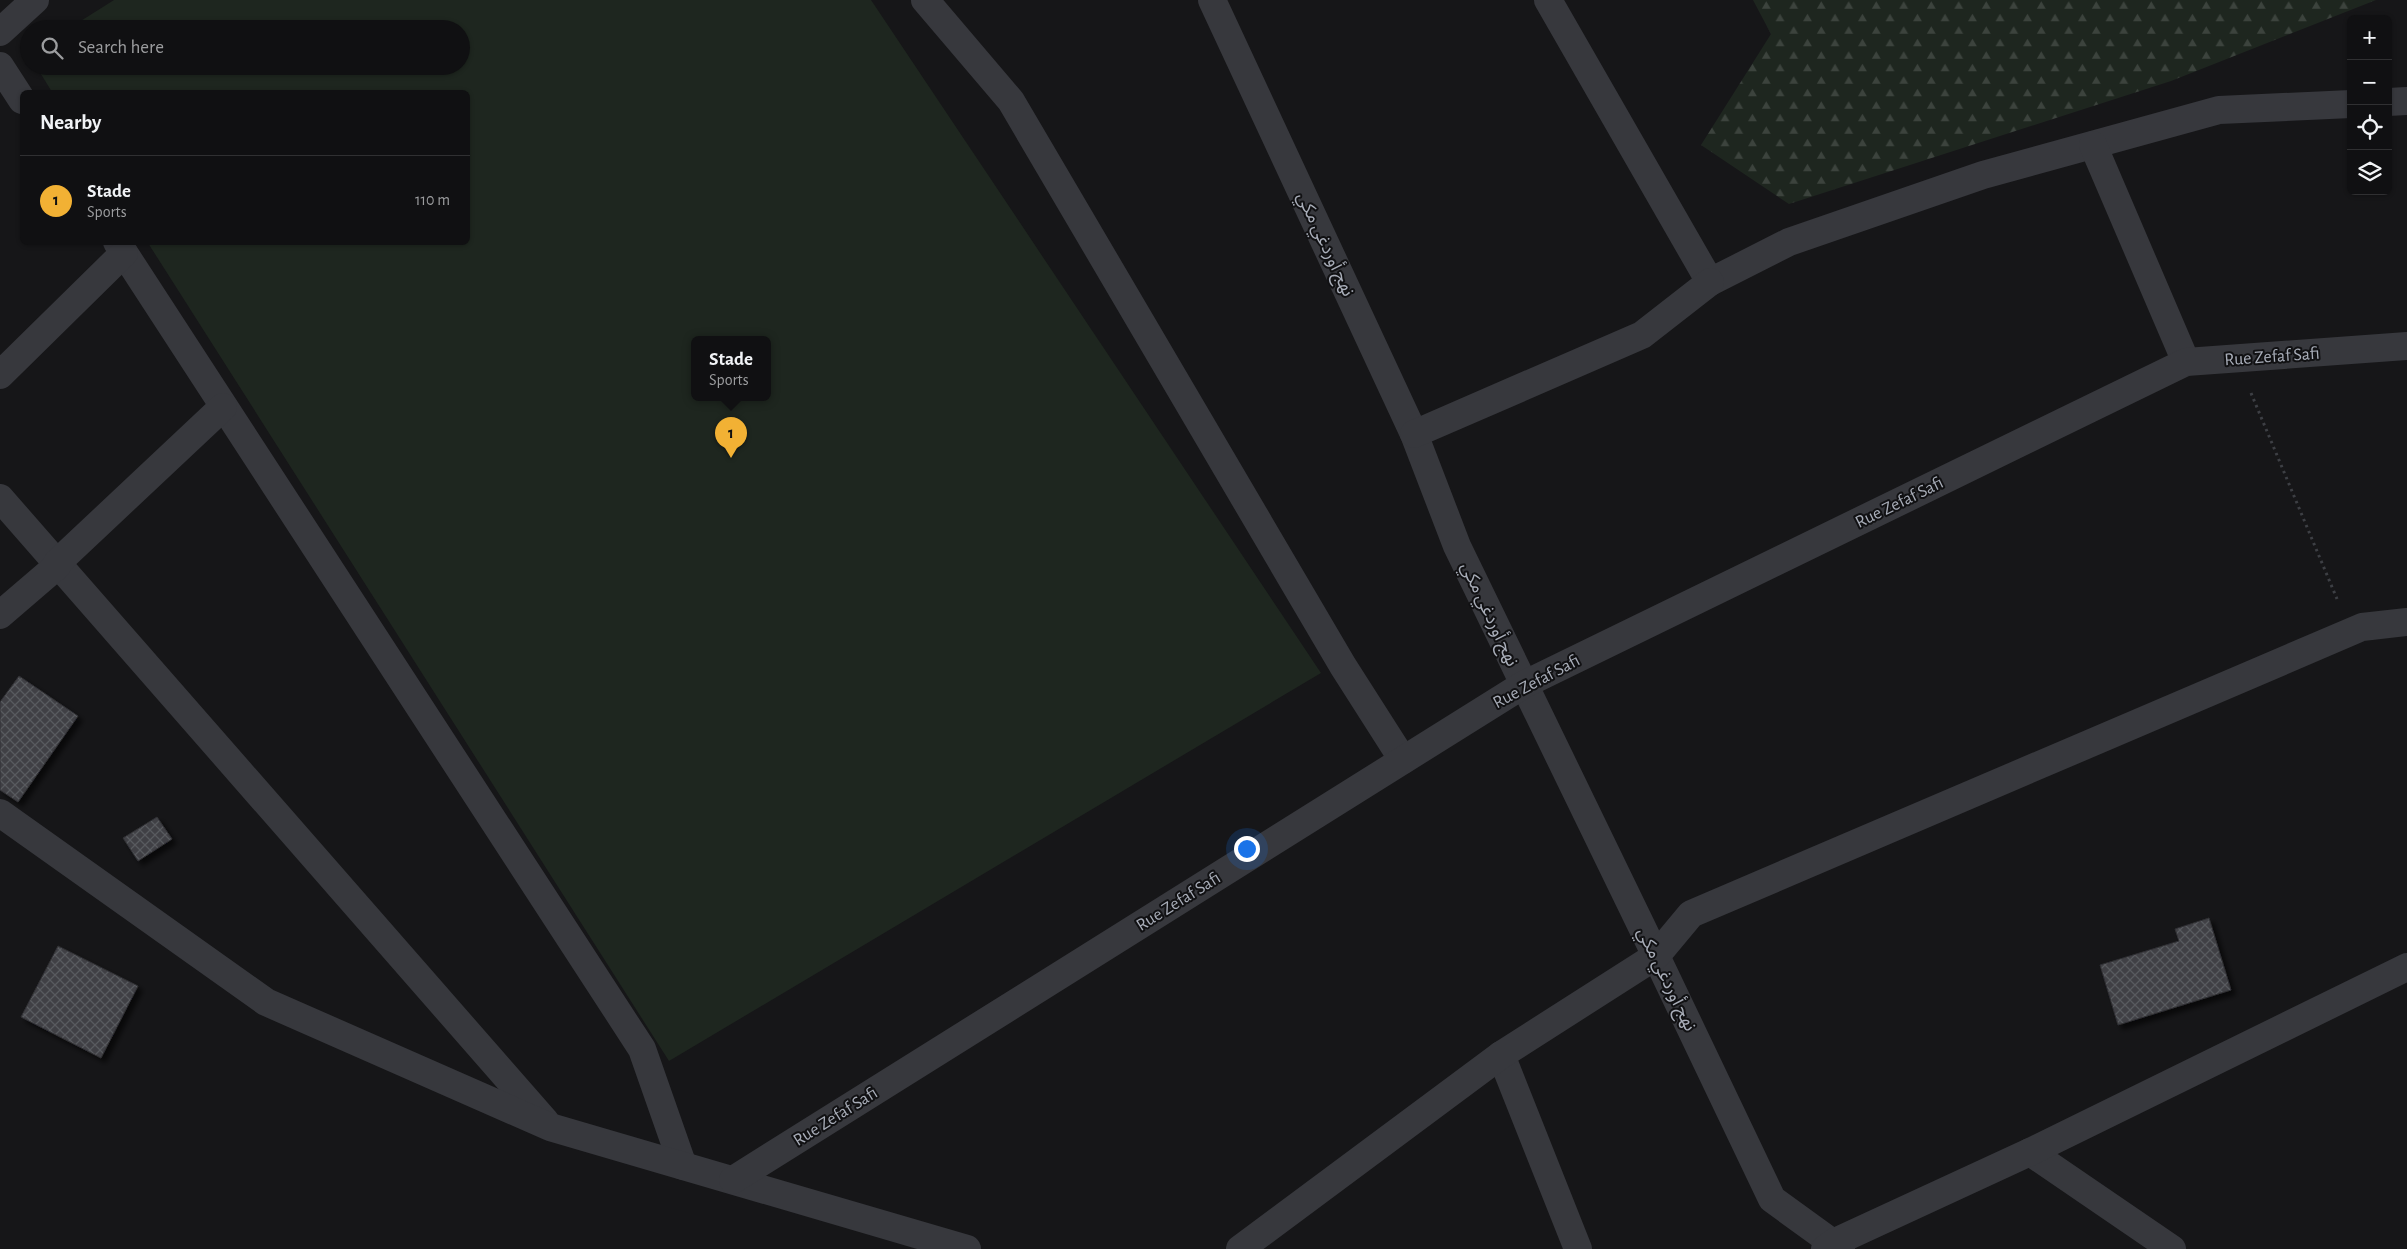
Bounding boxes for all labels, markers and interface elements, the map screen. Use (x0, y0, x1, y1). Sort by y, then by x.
map controls (2347, 15, 2392, 195)
button: + (2347, 15, 2392, 60)
search box (20, 20, 470, 75)
icon: search (38, 34, 66, 62)
text: Search here (78, 38, 164, 57)
button: − (2347, 60, 2392, 105)
button: locate (2347, 105, 2392, 150)
text: Nearby (40, 112, 101, 133)
button: layers (2347, 150, 2392, 195)
text: Stade (87, 182, 131, 201)
street label: نهج أوردغي مكي (1290, 188, 1360, 301)
text: 1 (53, 192, 59, 208)
text: 110 m (415, 192, 450, 208)
text: Sports (87, 204, 127, 220)
popup (691, 336, 771, 401)
street label: Rue Zefaf Safi (2224, 345, 2320, 369)
text: Stade (709, 350, 753, 369)
text: Sports (709, 372, 749, 388)
pin: 1 (715, 417, 747, 458)
street label: Rue Zefaf Safi (1853, 474, 1946, 532)
street label: نهج أوردغي مكي (1454, 558, 1524, 671)
street label: Rue Zefaf Safi (1490, 652, 1583, 712)
your location (1234, 836, 1260, 862)
street label: Rue Zefaf Safi (1133, 869, 1224, 935)
street label: نهج أوردغي مكي (1630, 923, 1702, 1035)
street label: Rue Zefaf Safi (790, 1084, 881, 1150)

